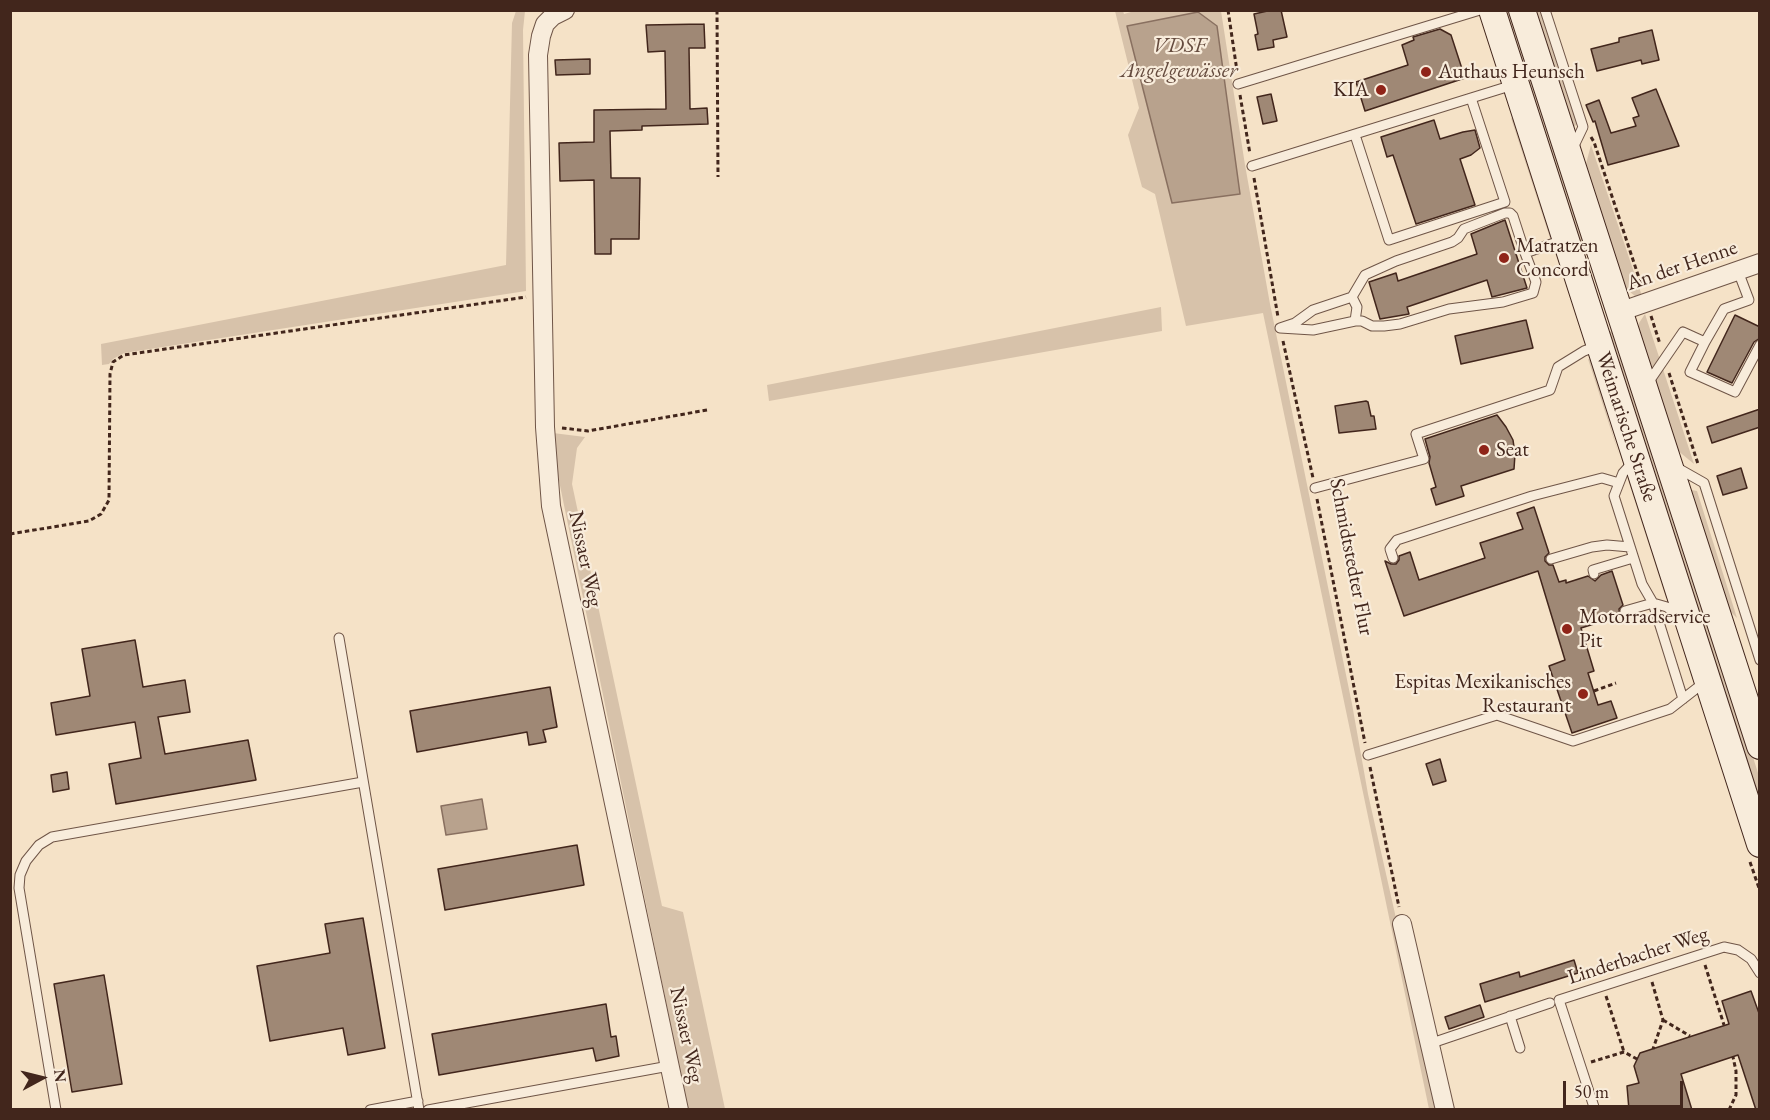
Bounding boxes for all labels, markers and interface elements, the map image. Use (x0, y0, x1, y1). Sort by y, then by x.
water label: VDSF Angelgewässer (1120, 33, 1238, 84)
place label: Authaus Heunsch (1438, 59, 1585, 85)
marker: Authaus Heunsch (1419, 65, 1433, 79)
place label: KIA (1333, 77, 1369, 103)
marker: KIA (1374, 83, 1388, 97)
place label: Matratzen Concord (1516, 233, 1599, 283)
street label: An der Henne (1623, 235, 1741, 297)
marker: Matratzen Concord (1497, 251, 1511, 265)
street label: Weimarische Straße (1590, 349, 1662, 505)
place label: Seat (1496, 437, 1529, 463)
marker: Seat (1477, 443, 1491, 457)
street label: Schmidtstedter Flur (1323, 476, 1379, 638)
street label: Nissaer Weg (563, 509, 607, 609)
place label: Motorradservice Pit (1579, 604, 1711, 654)
marker: Motorradservice Pit (1560, 622, 1574, 636)
place label: Espitas Mexikanisches Restaurant (1394, 669, 1571, 719)
marker: Espitas Mexikanisches Restaurant (1576, 687, 1590, 701)
street label: Linderbacher Weg (1565, 921, 1711, 991)
street label: Nissaer Weg (664, 985, 708, 1085)
north arrow (12, 1048, 72, 1108)
text: N (49, 1068, 72, 1083)
scale bar (1566, 1069, 1686, 1107)
text: 50 m (1574, 1080, 1609, 1103)

